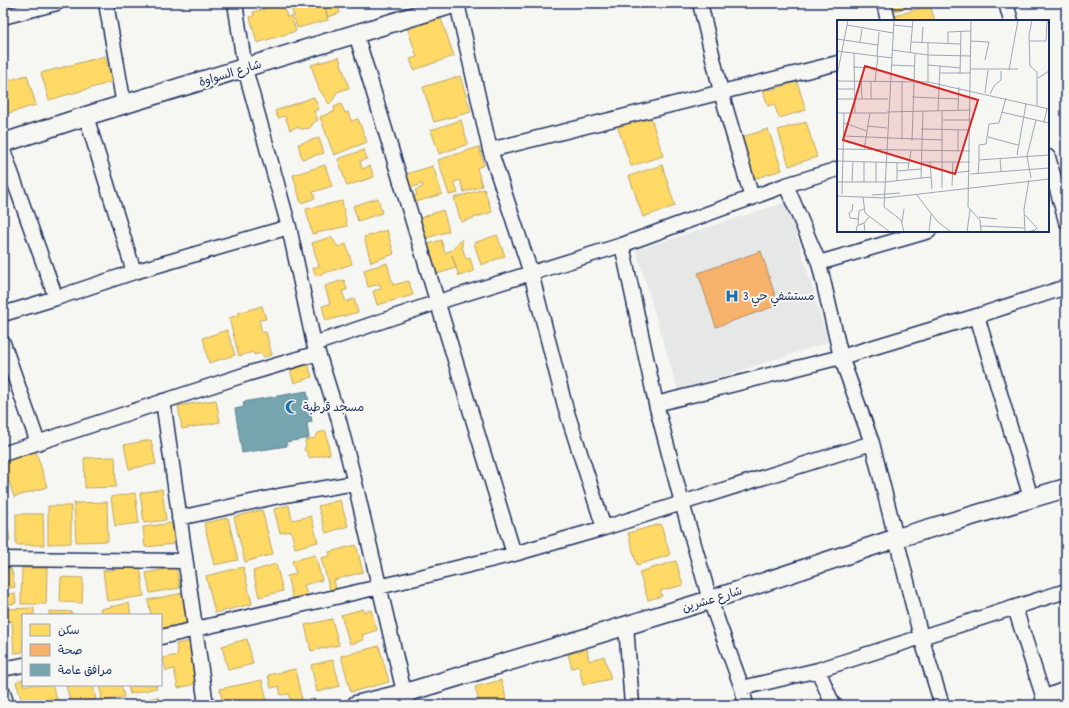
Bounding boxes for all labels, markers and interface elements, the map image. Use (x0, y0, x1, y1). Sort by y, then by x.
inset map (837, 20, 1049, 232)
street label: شارع السواوة (196, 55, 264, 91)
place label: مستشفي حي 3 (743, 287, 814, 307)
hospital icon: مستشفي حي 3 (724, 288, 740, 304)
place label: مسجد قرطبة (303, 398, 364, 415)
mosque icon: مسجد قرطبة (284, 399, 300, 415)
street label: شارع عشرين (680, 581, 744, 617)
legend (22, 614, 162, 686)
text: سكن (58, 621, 80, 638)
text: صحة (58, 641, 83, 658)
text: مرافق عامة (58, 661, 112, 678)

